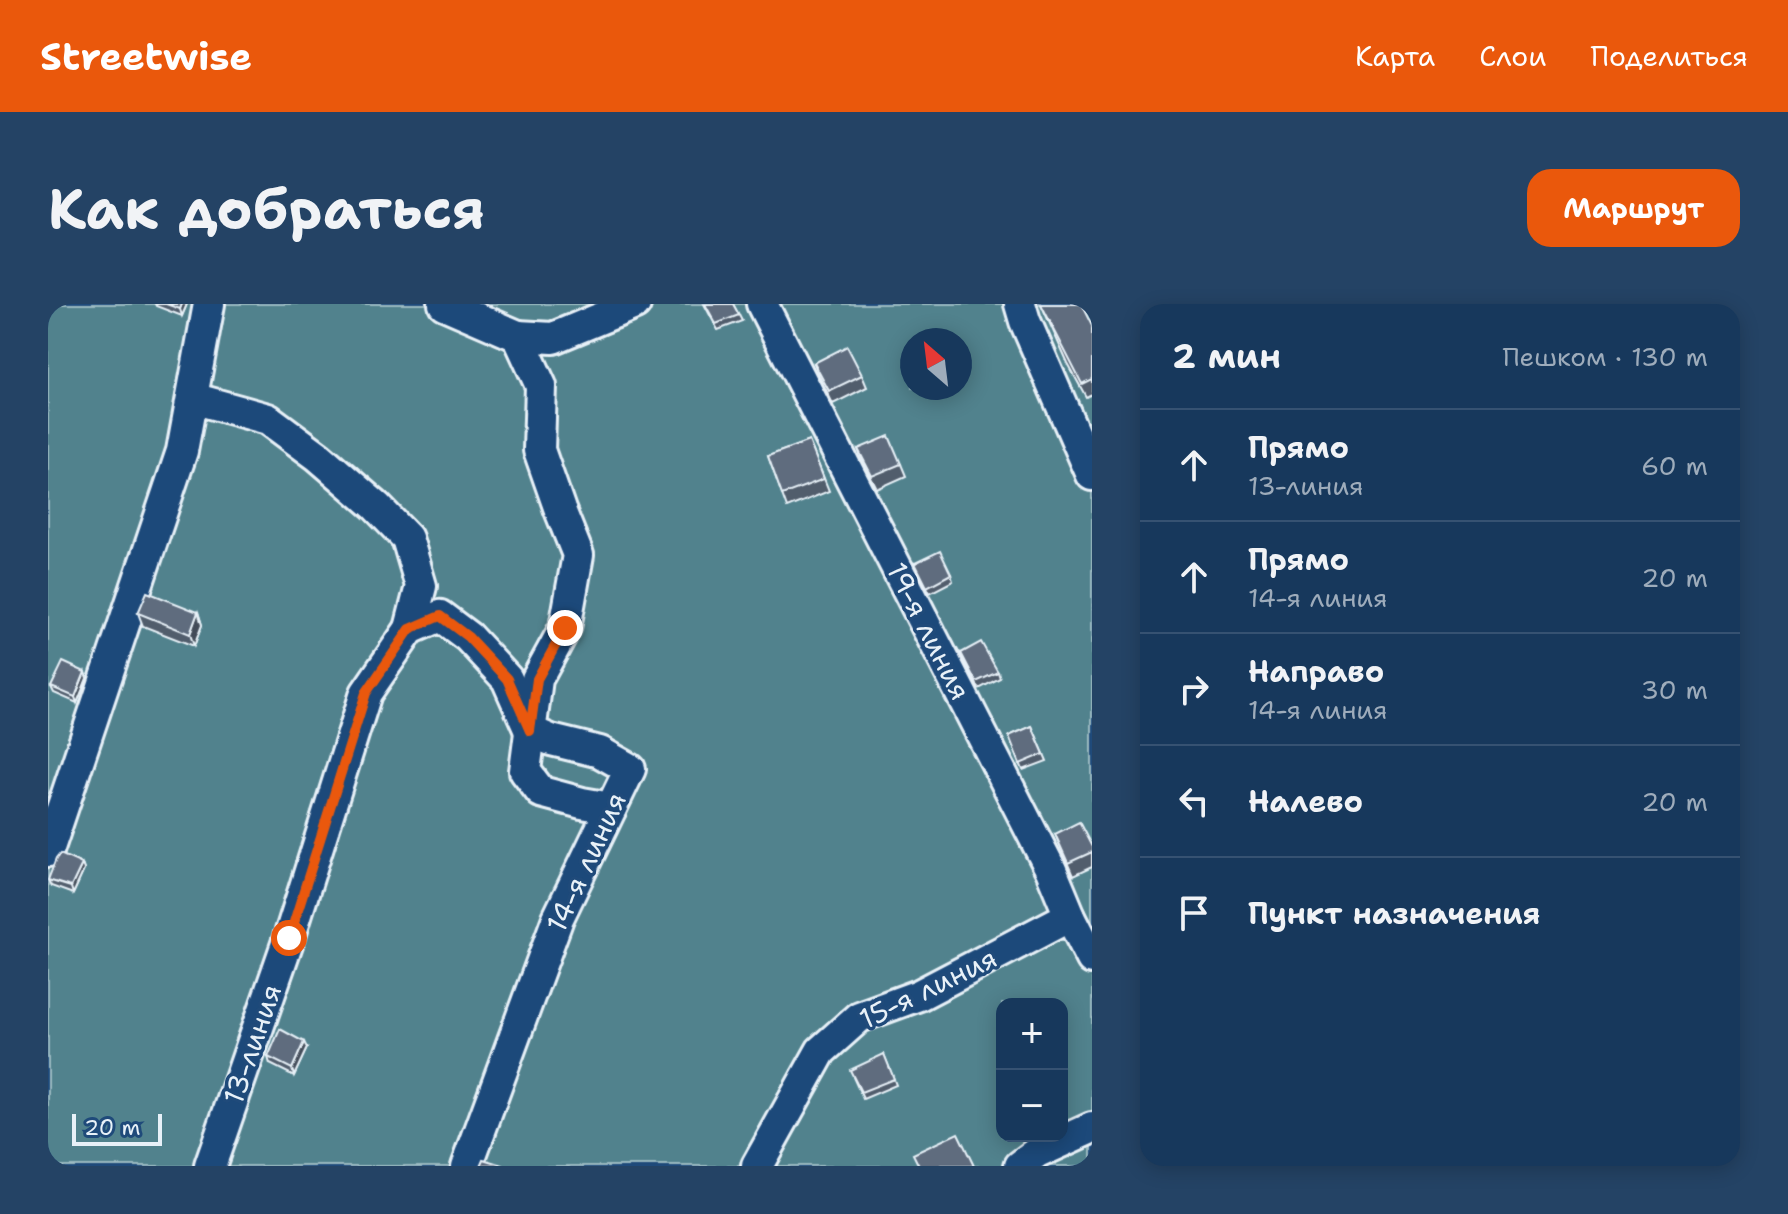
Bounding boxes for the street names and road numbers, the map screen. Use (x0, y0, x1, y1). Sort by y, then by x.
street label: 19-я линия (878, 556, 980, 706)
street label: 14-я линия (537, 786, 635, 938)
street label: 15-я линия (853, 938, 1003, 1038)
street label: 13-линия (214, 979, 290, 1109)

